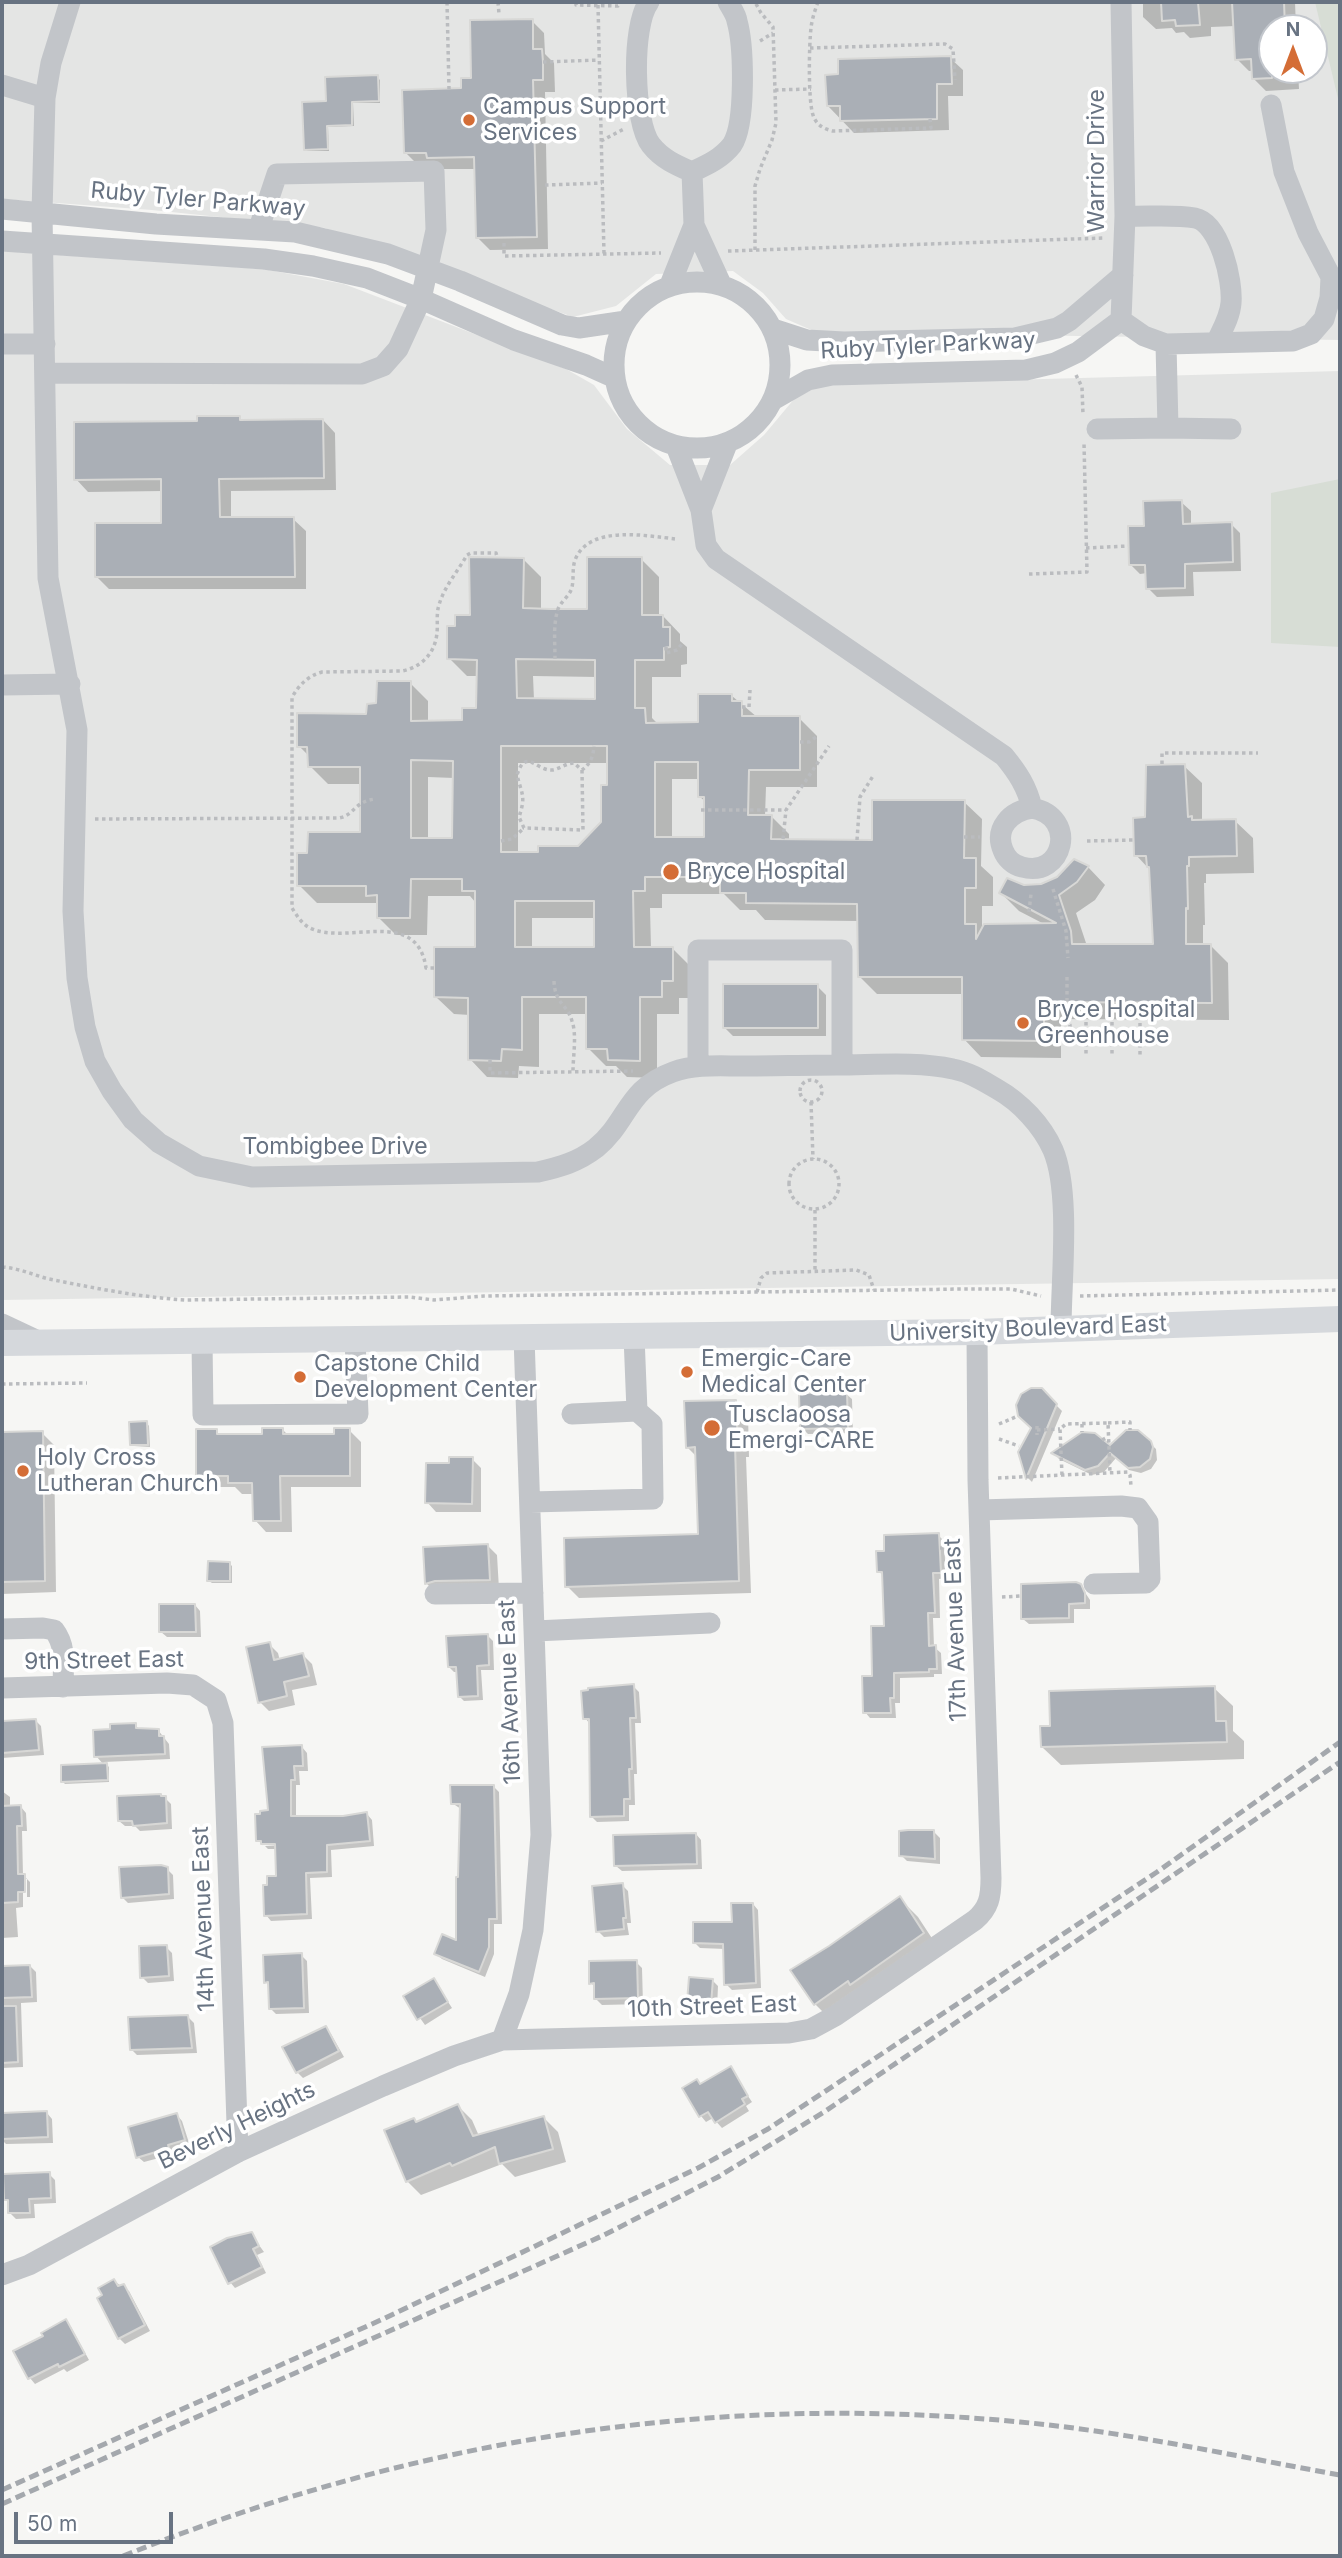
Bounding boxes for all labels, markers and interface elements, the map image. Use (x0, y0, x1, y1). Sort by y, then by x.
north arrow (1258, 14, 1328, 84)
text: N (1286, 18, 1300, 41)
street label: Warrior Drive (1083, 89, 1111, 233)
place label: Campus Support Services (483, 93, 666, 147)
marker: Campus Support Services (461, 112, 477, 128)
street label: Ruby Tyler Parkway (89, 177, 307, 223)
street label: Ruby Tyler Parkway (820, 327, 1036, 365)
place label: Bryce Hospital (687, 858, 845, 886)
marker: Bryce Hospital (661, 862, 681, 882)
place label: Bryce Hospital Greenhouse (1037, 996, 1195, 1050)
marker: Bryce Hospital Greenhouse (1015, 1015, 1031, 1031)
street label: Tombigbee Drive (242, 1133, 428, 1161)
street label: University Boulevard East (889, 1310, 1167, 1348)
place label: Emergic-Care Medical Center (701, 1345, 866, 1399)
place label: Capstone Child Development Center (314, 1350, 537, 1404)
marker: Emergic-Care Medical Center (679, 1364, 695, 1380)
marker: Capstone Child Development Center (292, 1369, 308, 1385)
place label: Tusclaoosa Emergi-CARE (728, 1401, 875, 1455)
marker: Tusclaoosa Emergi-CARE (702, 1418, 722, 1438)
place label: Holy Cross Lutheran Church (37, 1444, 219, 1498)
marker: Holy Cross Lutheran Church (15, 1463, 31, 1479)
street label: 17th Avenue East (939, 1538, 973, 1722)
street label: 16th Avenue East (493, 1599, 527, 1785)
street label: 9th Street East (24, 1646, 184, 1676)
street label: 14th Avenue East (187, 1826, 221, 2012)
street label: 10th Street East (627, 1990, 797, 2024)
street label: Beverly Heights (154, 2076, 320, 2176)
scale bar (18, 2498, 177, 2542)
text: 50 m (27, 2511, 77, 2536)

